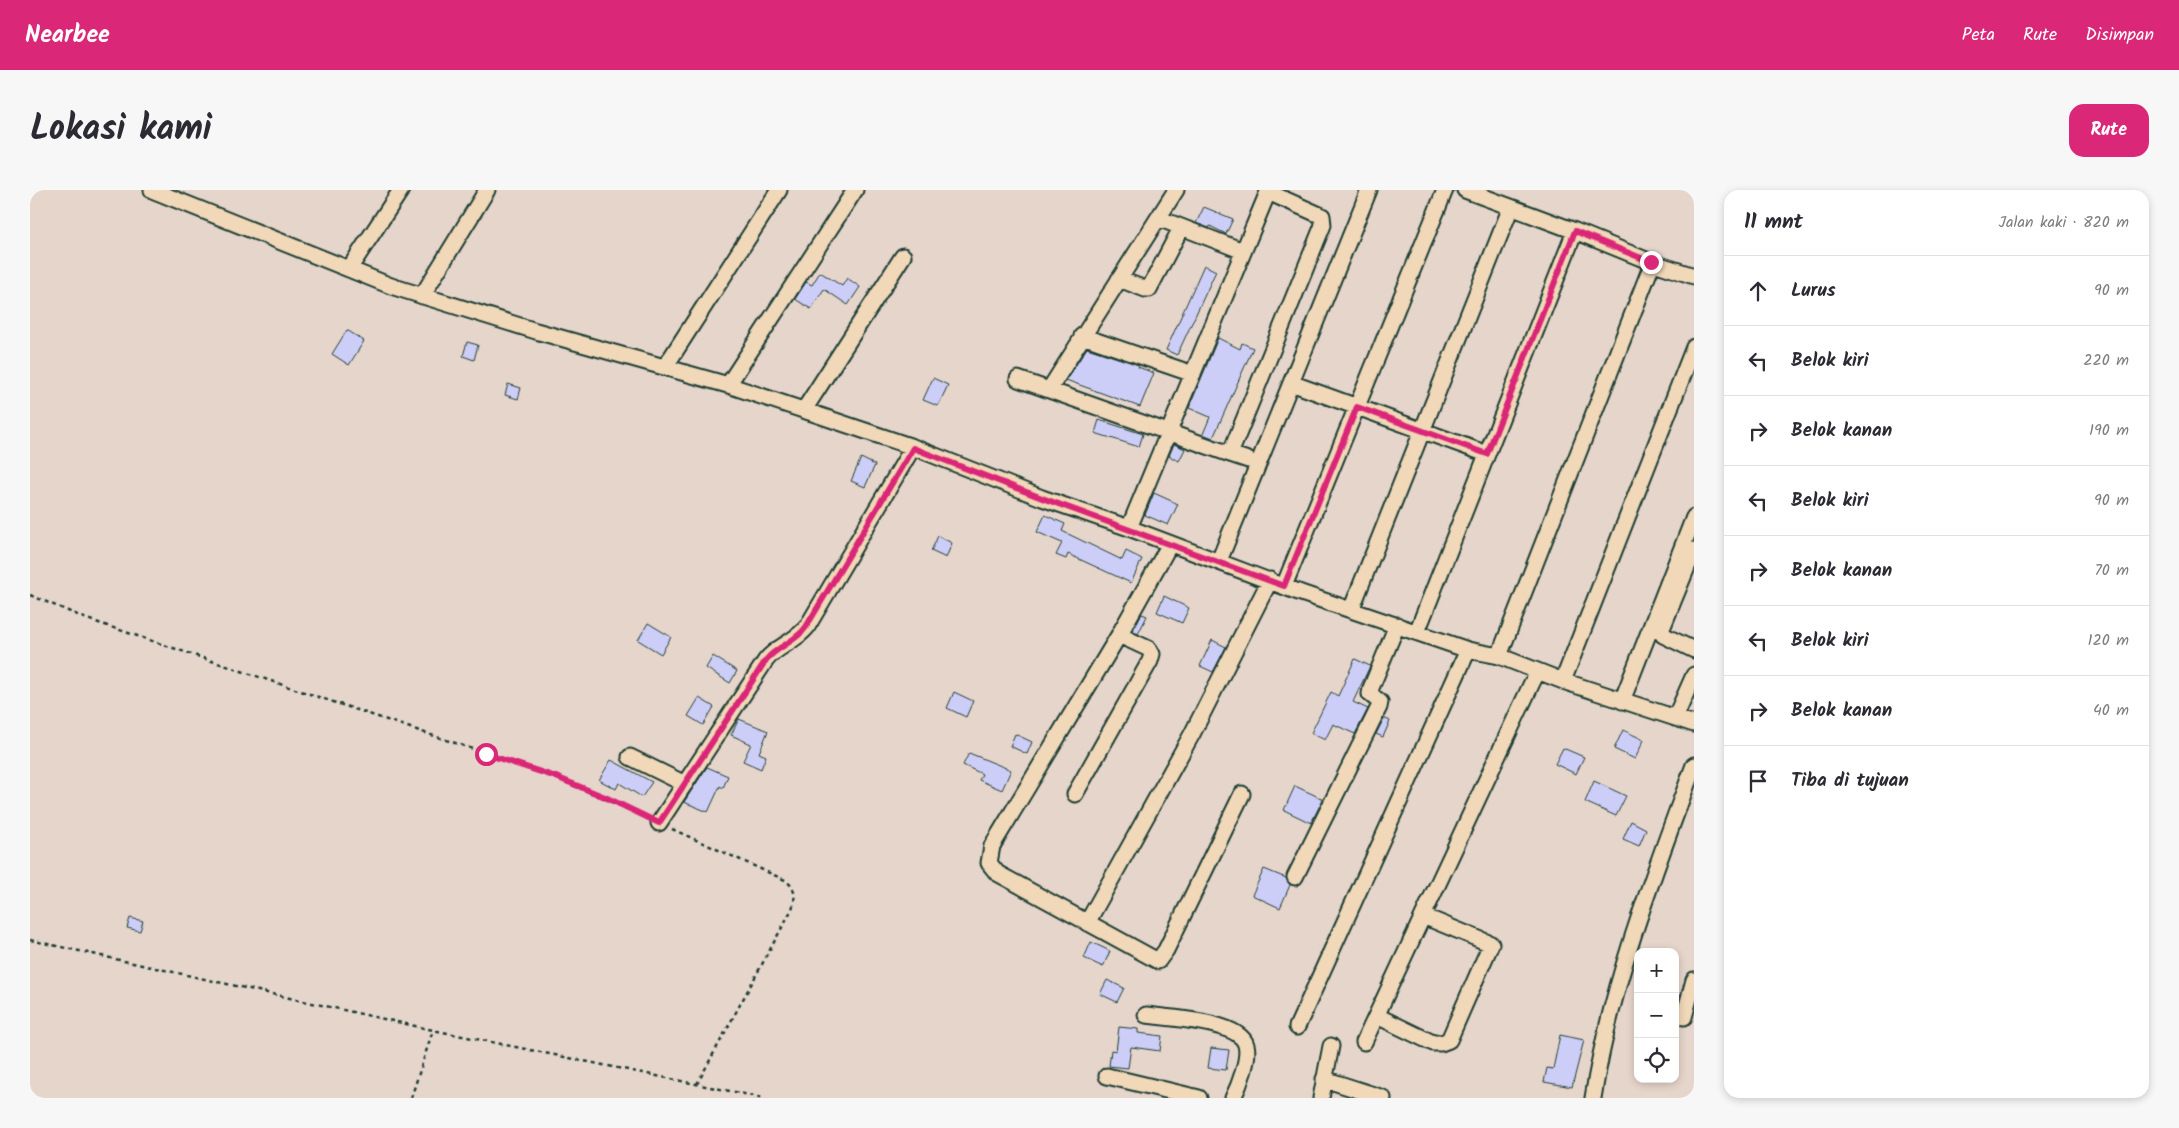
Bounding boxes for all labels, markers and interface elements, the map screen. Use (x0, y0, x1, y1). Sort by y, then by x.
text: Nearbee (25, 16, 110, 55)
text: Peta (1962, 21, 1995, 50)
text: Rute (2023, 21, 2057, 50)
text: Disimpan (2085, 21, 2154, 50)
text: Lokasi kami (30, 102, 212, 158)
button: Rute (2069, 104, 2149, 157)
text: 11 mnt (1744, 206, 1803, 239)
text: Jalan kaki · 820 m (1999, 210, 2129, 235)
route end (1640, 251, 1663, 274)
text: Lurus (1791, 276, 1836, 306)
icon: ahead (1744, 277, 1772, 305)
text: 90 m (2094, 278, 2129, 303)
text: Belok kiri (1791, 346, 1869, 376)
icon: left (1744, 347, 1772, 375)
text: 220 m (2083, 348, 2129, 373)
text: Belok kanan (1791, 416, 1892, 446)
icon: right (1744, 417, 1772, 445)
text: 190 m (2089, 418, 2129, 443)
text: Belok kiri (1791, 486, 1869, 516)
icon: left (1744, 487, 1772, 515)
text: 90 m (2094, 488, 2129, 513)
text: Belok kanan (1791, 556, 1892, 586)
icon: right (1744, 557, 1772, 585)
text: 70 m (2094, 558, 2129, 583)
text: Belok kiri (1791, 626, 1869, 656)
icon: left (1744, 627, 1772, 655)
text: 120 m (2088, 628, 2129, 653)
text: Belok kanan (1791, 696, 1892, 726)
icon: right (1744, 697, 1772, 725)
text: 40 m (2093, 698, 2129, 723)
route start (475, 743, 498, 766)
text: Tiba di tujuan (1791, 766, 1909, 796)
icon: arrive (1744, 767, 1772, 795)
map controls (1634, 948, 1679, 1083)
button: + (1634, 948, 1679, 993)
button: − (1634, 993, 1679, 1038)
button: locate (1634, 1038, 1679, 1083)

